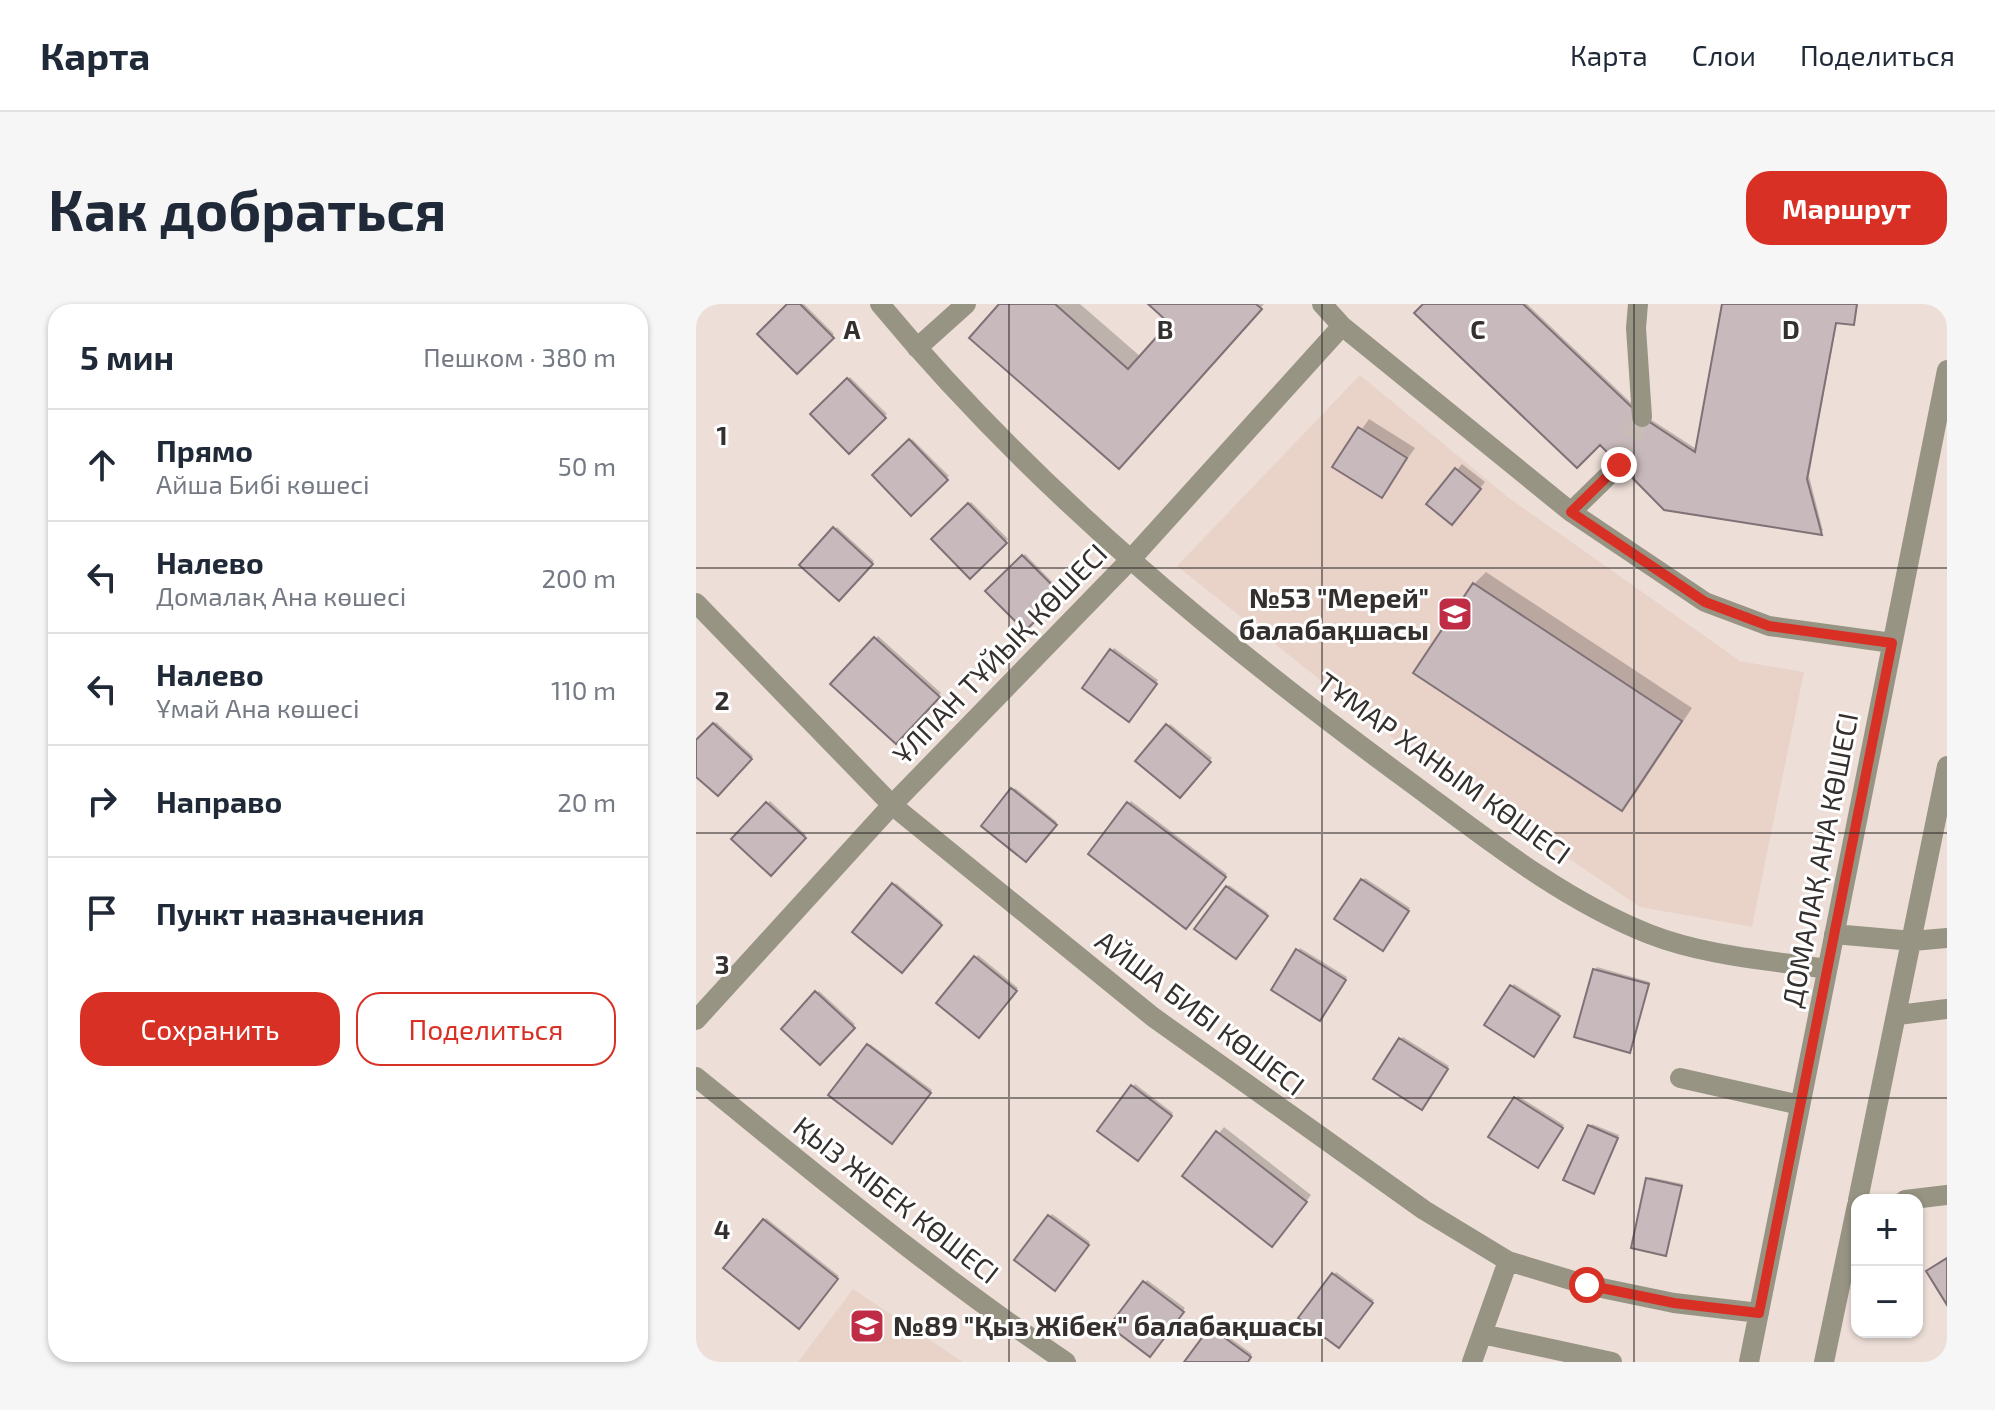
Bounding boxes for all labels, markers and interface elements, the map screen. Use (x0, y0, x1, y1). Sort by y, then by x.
text: Карта (40, 32, 150, 78)
text: Карта (1570, 38, 1648, 72)
text: Слои (1692, 38, 1756, 72)
text: Поделиться (1800, 38, 1955, 72)
button: Маршрут (1746, 171, 1947, 245)
text: Как добраться (48, 175, 446, 242)
text: A (844, 313, 861, 344)
text: B (1157, 313, 1173, 344)
text: C (1470, 313, 1486, 344)
text: D (1782, 313, 1800, 344)
text: 5 мин (80, 336, 174, 377)
text: Пешком · 380 m (423, 341, 616, 372)
text: 1 (716, 419, 728, 450)
text: Прямо (156, 432, 253, 468)
icon: ahead (80, 443, 124, 487)
route end (1601, 447, 1637, 483)
text: 50 m (558, 450, 616, 481)
text: Айша Бибі көшесі (156, 468, 370, 499)
street label: ҰЛПАН ТҰЙЫҚ КӨШЕСІ (885, 536, 1113, 771)
text: Налево (156, 544, 264, 580)
icon: left (80, 555, 124, 599)
text: 200 m (541, 562, 616, 593)
text: Домалақ Ана көшесі (156, 580, 406, 611)
place label: №53 "Мерей" балабақшасы (1239, 580, 1429, 646)
school or university icon: №53 "Мерей" балабақшасы (1436, 595, 1474, 633)
text: Налево (156, 656, 264, 692)
street label: ТҰМАР ХАНЫМ КӨШЕСІ (1312, 664, 1578, 870)
icon: left (80, 667, 124, 711)
text: 110 m (551, 674, 616, 705)
text: 2 (714, 684, 730, 715)
text: Ұмай Ана көшесі (156, 692, 360, 723)
street label: ДОМАЛАҚ АНА КӨШЕСІ (1774, 710, 1864, 1010)
icon: right (80, 779, 124, 823)
text: Направо (156, 783, 282, 819)
text: 20 m (557, 786, 616, 817)
icon: arrive (80, 891, 124, 935)
text: Пункт назначения (156, 895, 424, 931)
street label: АЙША БИБІ КӨШЕСІ (1089, 923, 1312, 1102)
text: 3 (715, 948, 729, 979)
button: Сохранить (80, 992, 340, 1066)
button: Поделиться (356, 992, 616, 1066)
street label: ҚЫЗ ЖІБЕК КӨШЕСІ (787, 1109, 1006, 1290)
map controls (1851, 1194, 1923, 1338)
button: + (1851, 1194, 1923, 1266)
text: 4 (714, 1213, 730, 1244)
button: − (1851, 1266, 1923, 1338)
route start (1569, 1267, 1605, 1303)
school or university icon: №89 "Қыз Жібек" балабақшасы (848, 1307, 886, 1345)
place label: №89 "Қыз Жібек" балабақшасы (893, 1308, 1324, 1342)

